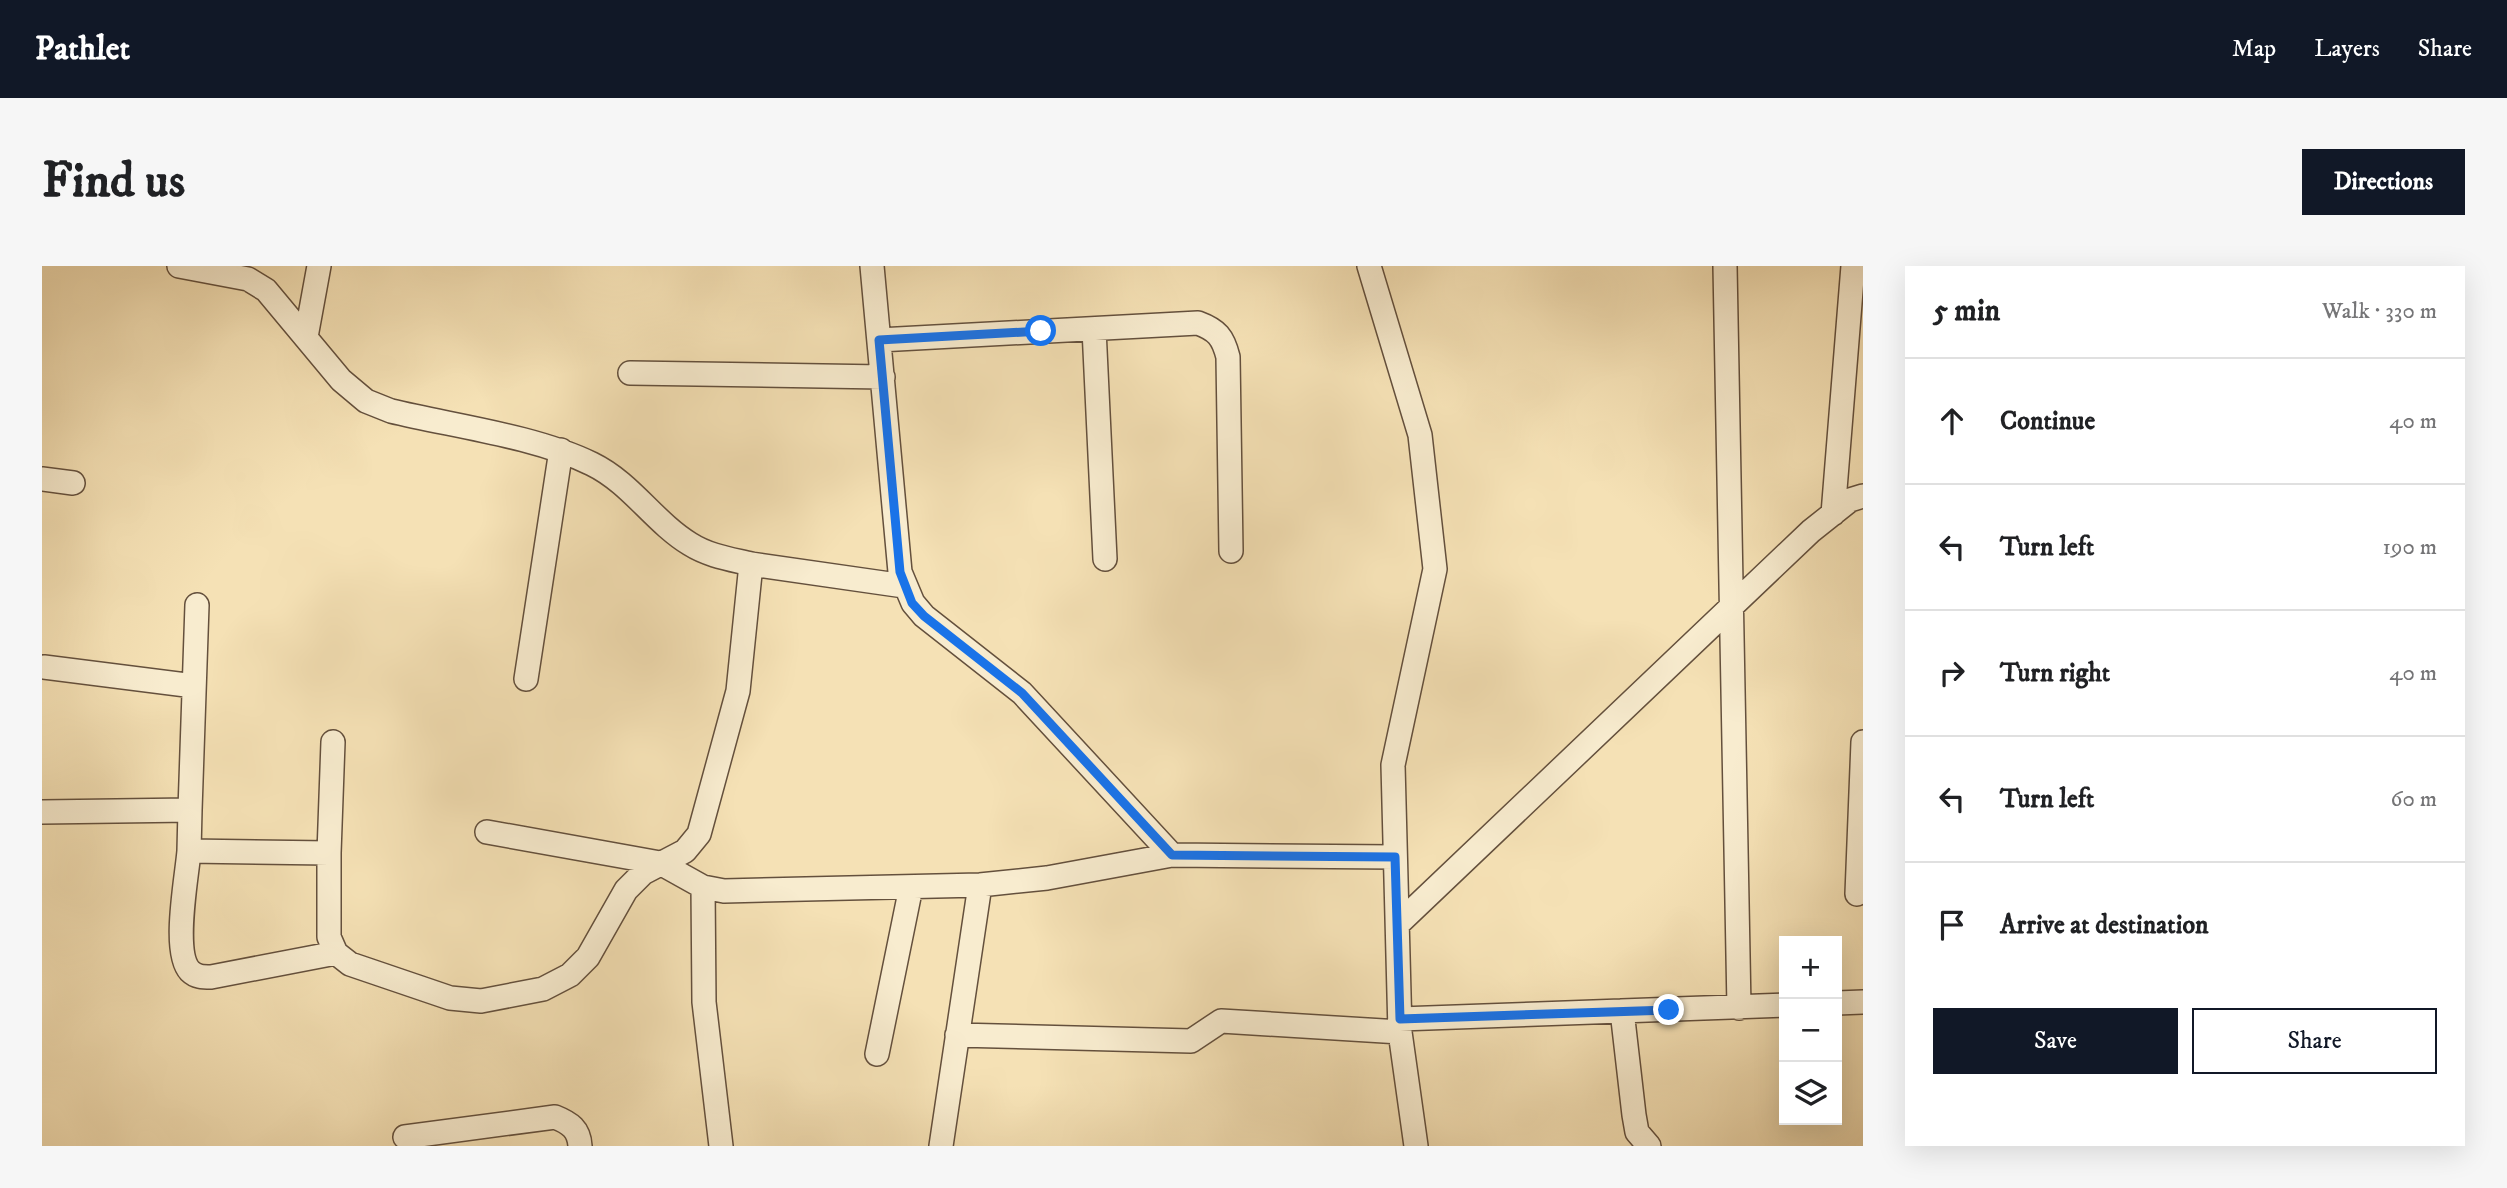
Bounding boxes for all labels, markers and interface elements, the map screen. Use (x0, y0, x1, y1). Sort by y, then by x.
text: Pathlet (35, 29, 130, 70)
text: Map (2232, 34, 2276, 64)
text: Layers (2314, 34, 2380, 64)
text: Share (2418, 34, 2472, 64)
button: Directions (2302, 149, 2465, 215)
text: Find us (42, 151, 185, 213)
text: 5 min (1933, 293, 2000, 330)
text: Walk · 330 m (2322, 297, 2437, 326)
route start (1025, 315, 1056, 346)
icon: ahead (1933, 402, 1971, 440)
text: Continue (2000, 405, 2095, 438)
text: 40 m (2389, 407, 2437, 436)
icon: left (1933, 528, 1971, 566)
text: Turn left (2000, 531, 2094, 564)
text: 190 m (2383, 533, 2437, 562)
icon: right (1933, 654, 1971, 692)
text: Turn right (2000, 657, 2110, 690)
text: 40 m (2389, 659, 2437, 688)
icon: left (1933, 780, 1971, 818)
text: Turn left (2000, 783, 2094, 816)
text: 60 m (2390, 785, 2437, 814)
icon: arrive (1933, 906, 1971, 944)
text: Arrive at destination (2000, 909, 2209, 942)
map controls (1779, 936, 1842, 1125)
button: + (1779, 936, 1842, 999)
route end (1653, 994, 1684, 1025)
button: − (1779, 999, 1842, 1062)
button: Save (1933, 1008, 2178, 1074)
button: Share (2192, 1008, 2437, 1074)
button: layers (1779, 1062, 1842, 1125)

